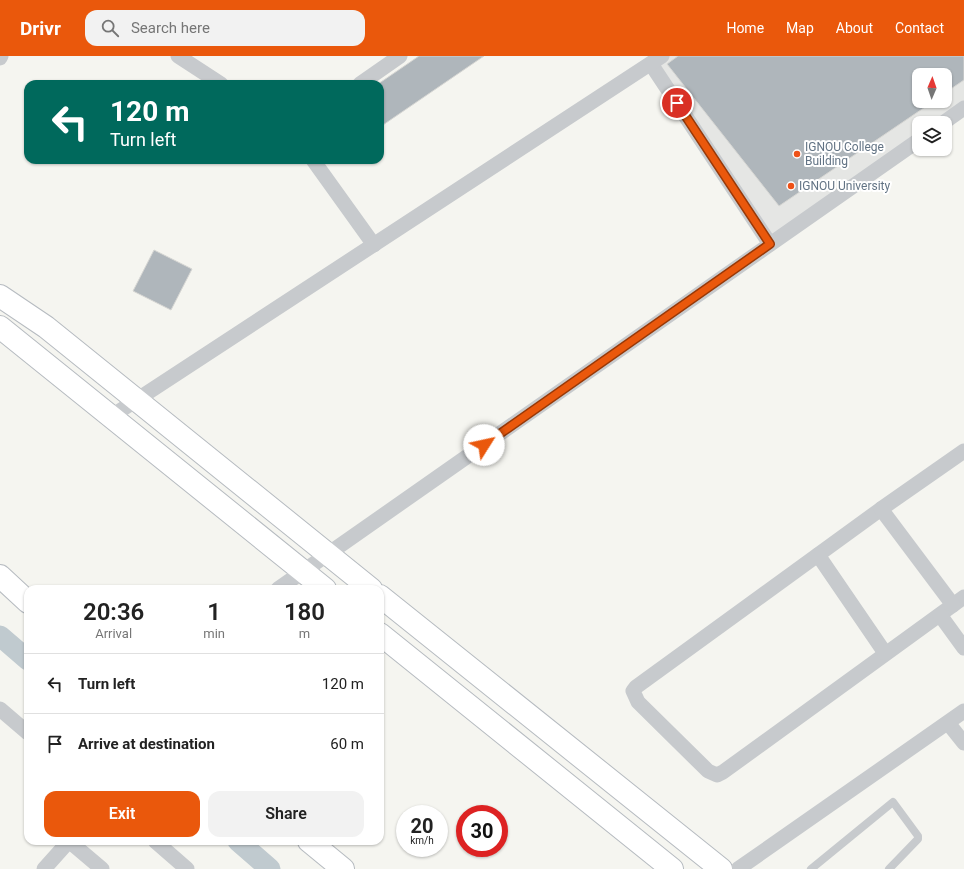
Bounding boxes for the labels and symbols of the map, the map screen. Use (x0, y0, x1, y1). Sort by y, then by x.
north arrow (912, 68, 952, 108)
pin (660, 86, 694, 120)
place label: IGNOU College Building (805, 140, 884, 168)
marker: IGNOU College Building (792, 149, 802, 159)
place label: IGNOU University (799, 179, 891, 193)
marker: IGNOU University (786, 181, 796, 191)
position arrow (463, 424, 505, 466)
speed limit sign: 30 (456, 805, 508, 857)

